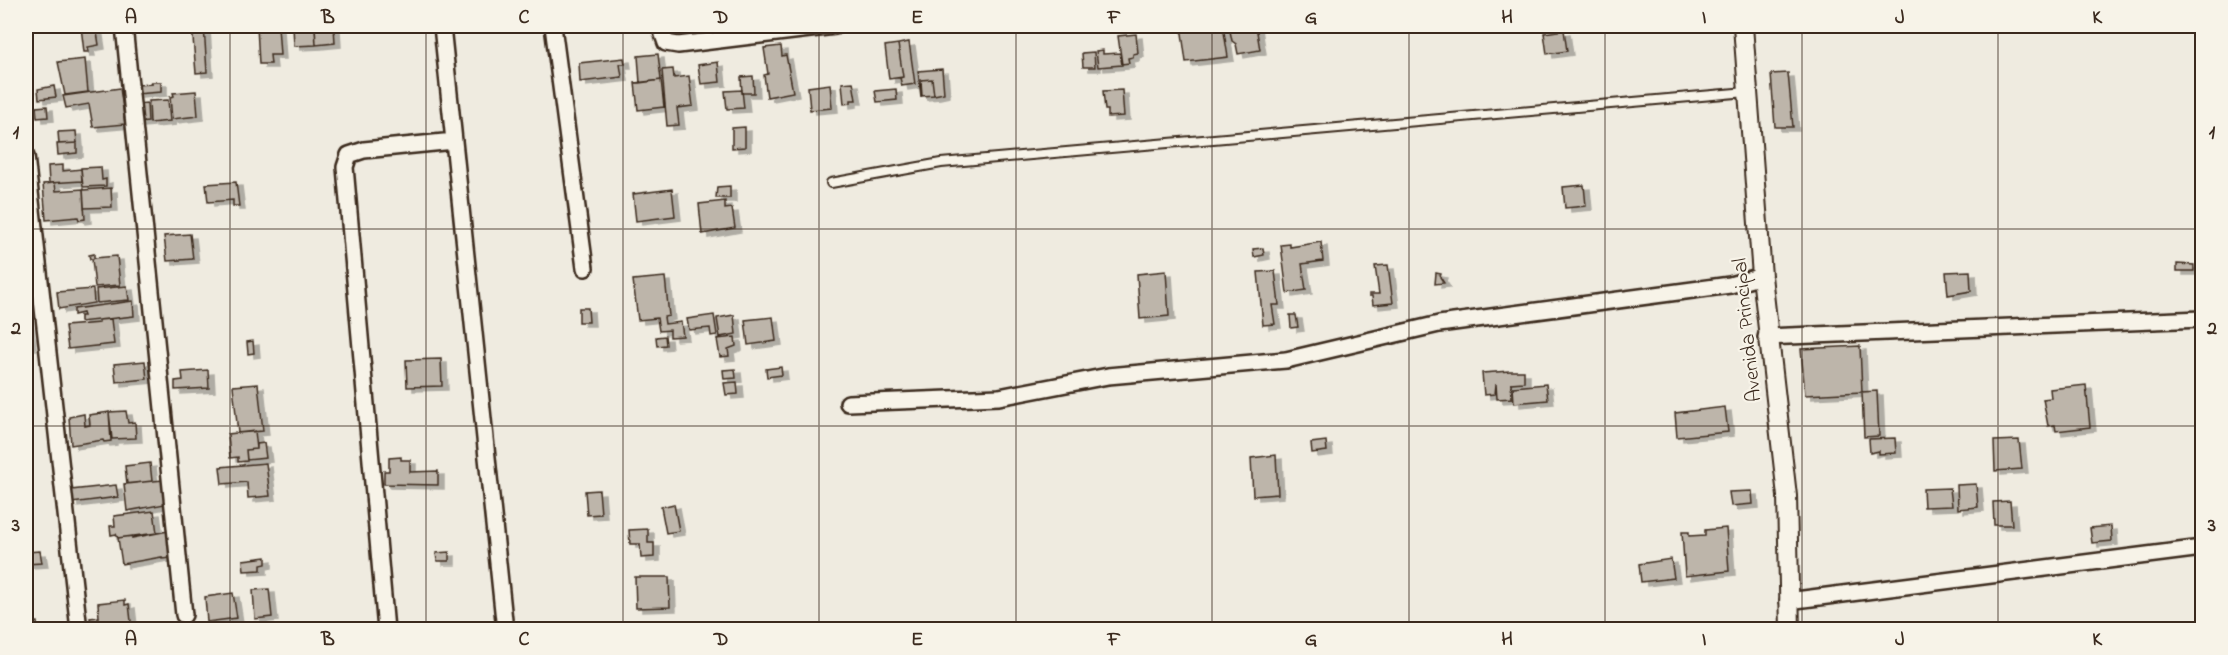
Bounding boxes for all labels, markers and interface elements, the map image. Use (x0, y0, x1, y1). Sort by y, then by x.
text: A (125, 4, 137, 33)
text: B (320, 4, 335, 33)
text: C (519, 4, 530, 33)
text: D (713, 4, 728, 33)
text: E (911, 4, 923, 33)
text: F (1107, 4, 1121, 33)
text: G (1305, 4, 1318, 33)
text: H (1501, 4, 1513, 33)
text: I (1702, 4, 1707, 33)
text: J (1895, 4, 1905, 33)
text: K (2092, 4, 2103, 33)
text: 1 (13, 119, 20, 148)
text: 1 (2209, 119, 2216, 148)
street label: Avenida Principal (1726, 256, 1770, 403)
text: 2 (10, 315, 21, 344)
text: 2 (2206, 315, 2217, 344)
text: 3 (11, 512, 20, 541)
text: 3 (2207, 512, 2216, 541)
text: A (125, 626, 137, 655)
text: B (320, 626, 335, 655)
text: C (519, 626, 530, 655)
text: D (713, 626, 728, 655)
text: E (911, 626, 923, 655)
text: F (1107, 626, 1121, 655)
text: G (1305, 626, 1318, 655)
text: H (1501, 626, 1513, 655)
text: I (1702, 626, 1707, 655)
text: J (1895, 626, 1905, 655)
text: K (2092, 626, 2103, 655)

